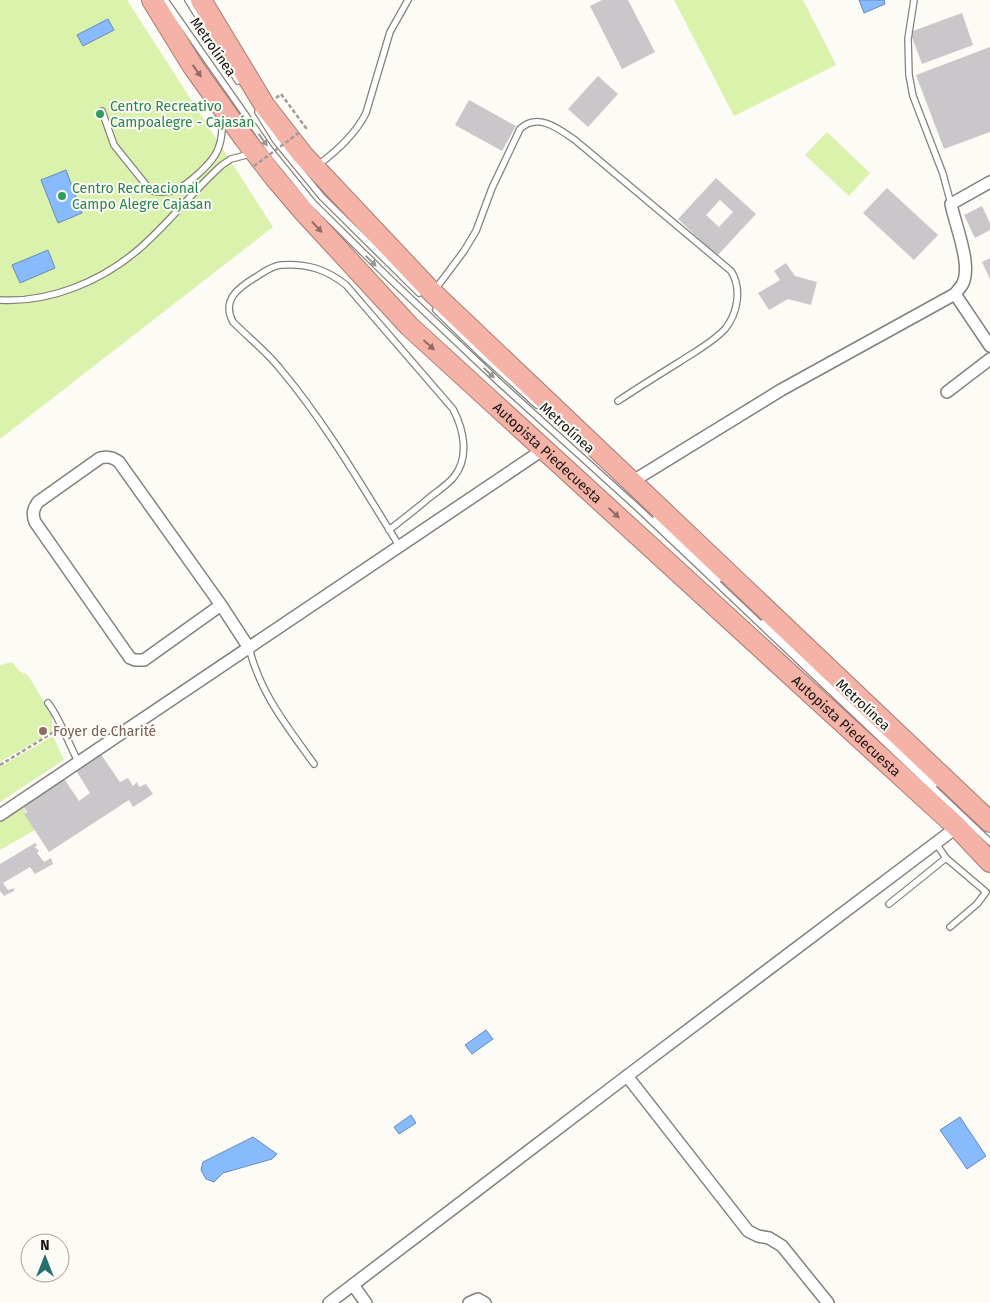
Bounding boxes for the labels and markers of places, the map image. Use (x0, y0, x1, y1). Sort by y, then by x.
place label: Centro Recreativo Campoalegre - Cajasán (110, 98, 255, 131)
marker: Centro Recreativo Campoalegre - Cajasán (94, 108, 106, 120)
place label: Centro Recreacional Campo Alegre Cajasan (72, 180, 212, 213)
marker: Centro Recreacional Campo Alegre Cajasan (56, 190, 68, 202)
place label: Foyer de Charité (53, 723, 156, 740)
marker: Foyer de Charité (37, 725, 49, 737)

